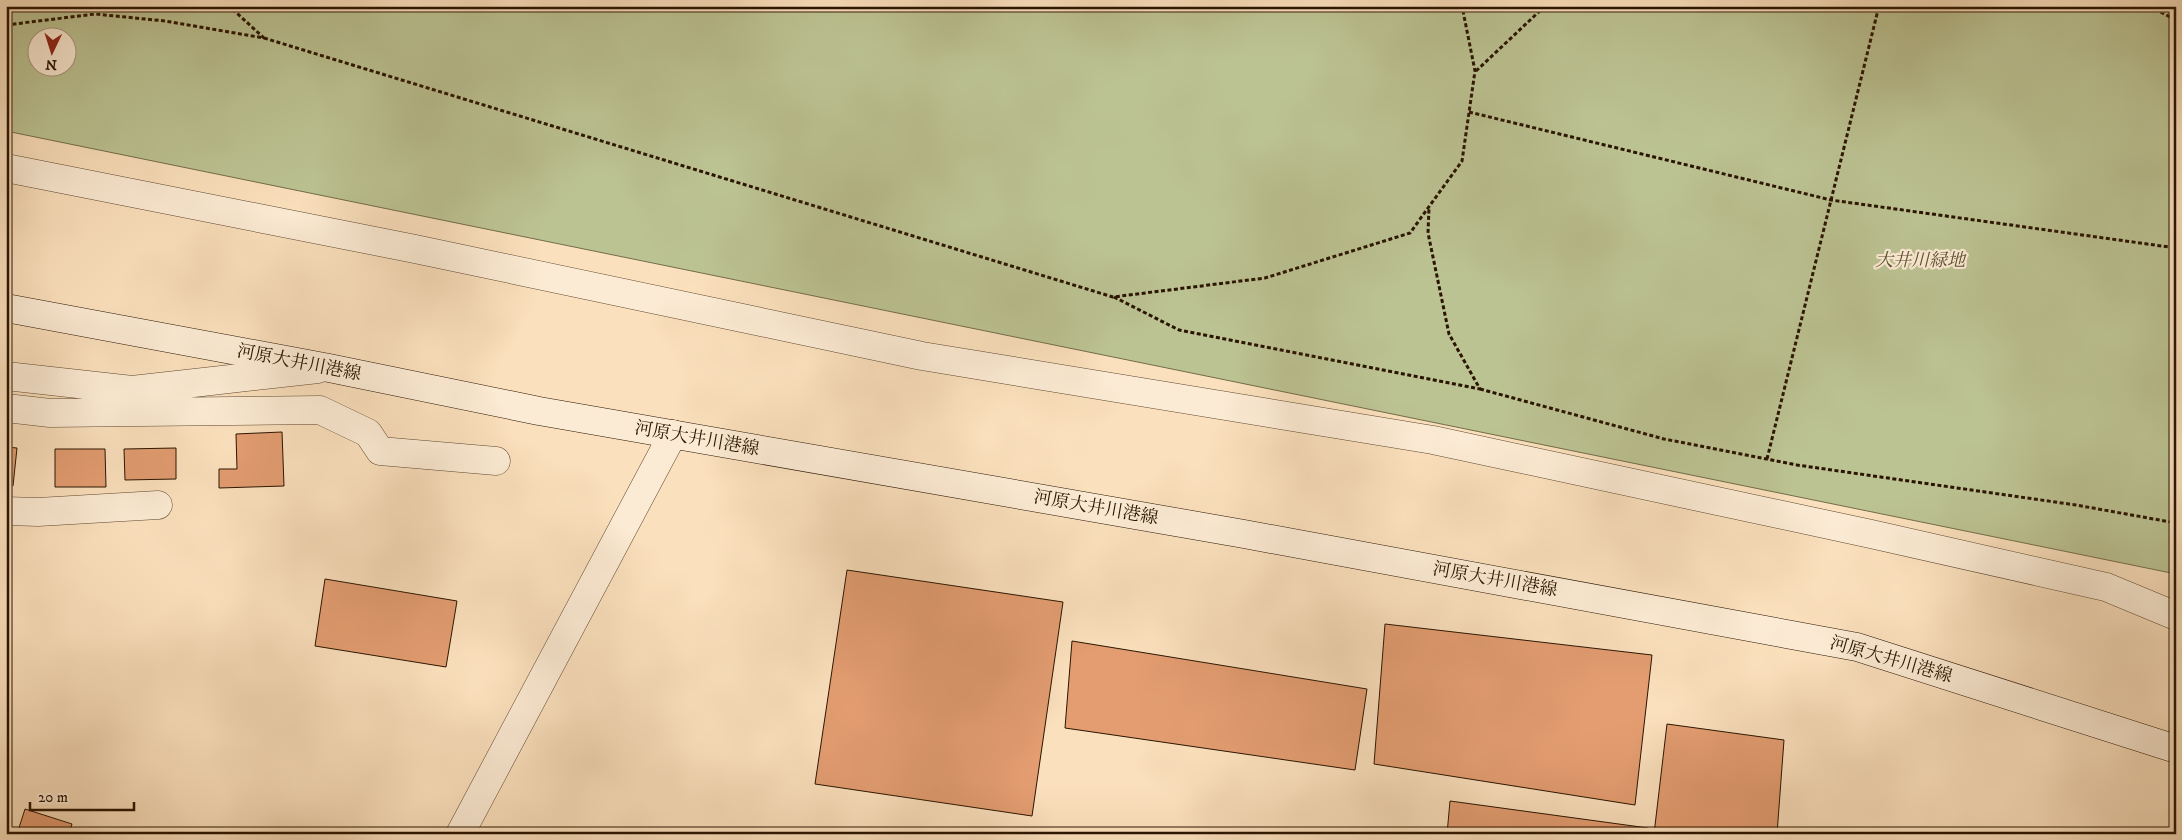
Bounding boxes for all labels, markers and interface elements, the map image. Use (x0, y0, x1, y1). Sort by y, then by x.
north arrow (28, 28, 78, 78)
text: N (44, 55, 58, 73)
park label: 大井川緑地 (1875, 250, 1967, 272)
street label: 河原大井川港線 (235, 340, 363, 386)
street label: 河原大井川港線 (633, 417, 761, 461)
street label: 河原大井川港線 (1032, 486, 1160, 530)
street label: 河原大井川港線 (1431, 558, 1559, 602)
street label: 河原大井川港線 (1827, 632, 1955, 688)
scale bar (30, 780, 134, 812)
text: 20 m (38, 788, 68, 807)

